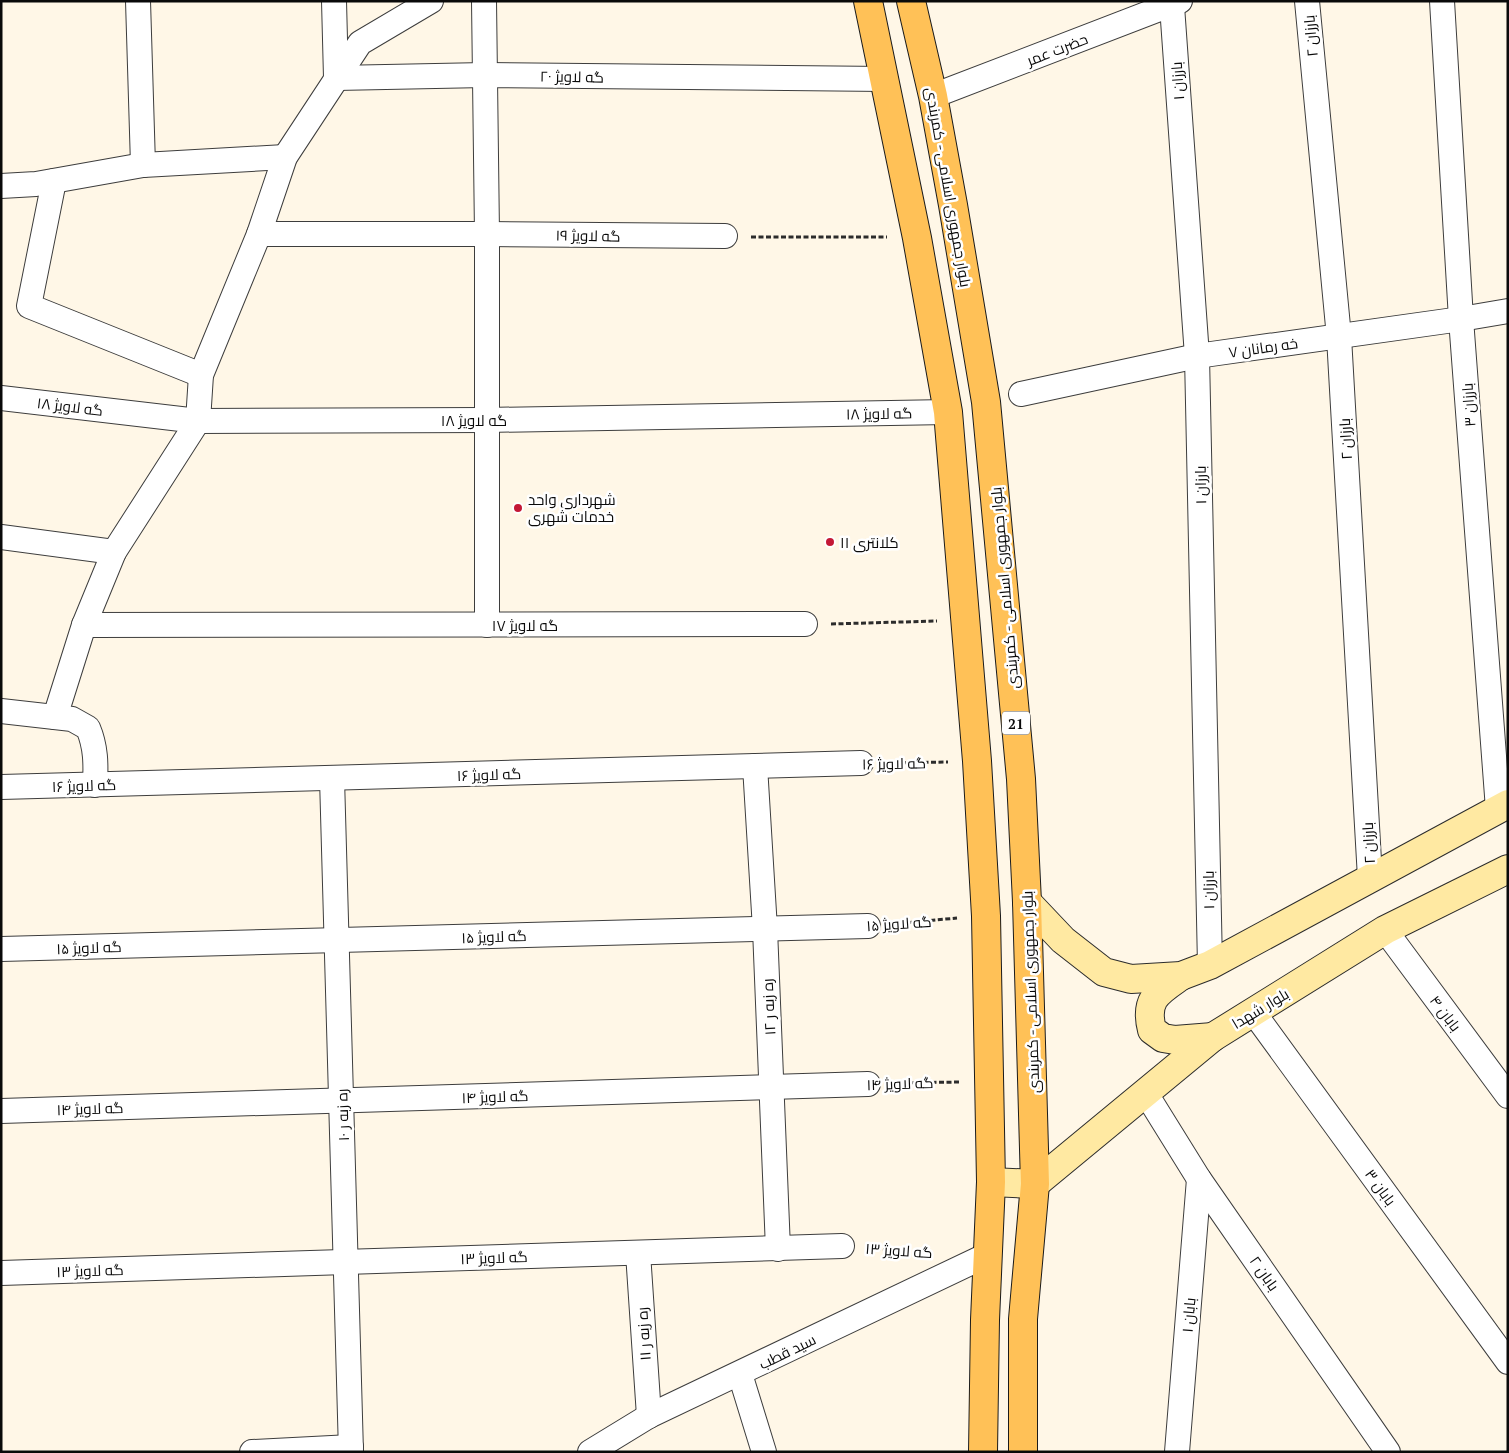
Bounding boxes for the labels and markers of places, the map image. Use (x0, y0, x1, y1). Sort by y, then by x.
place label: شهرداری واحد خدمات شهری (528, 489, 616, 527)
marker: شهرداری واحد خدمات شهری (512, 502, 524, 514)
place label: کلانتری ۱۱ (840, 532, 899, 553)
marker: کلانتری ۱۱ (824, 536, 836, 548)

